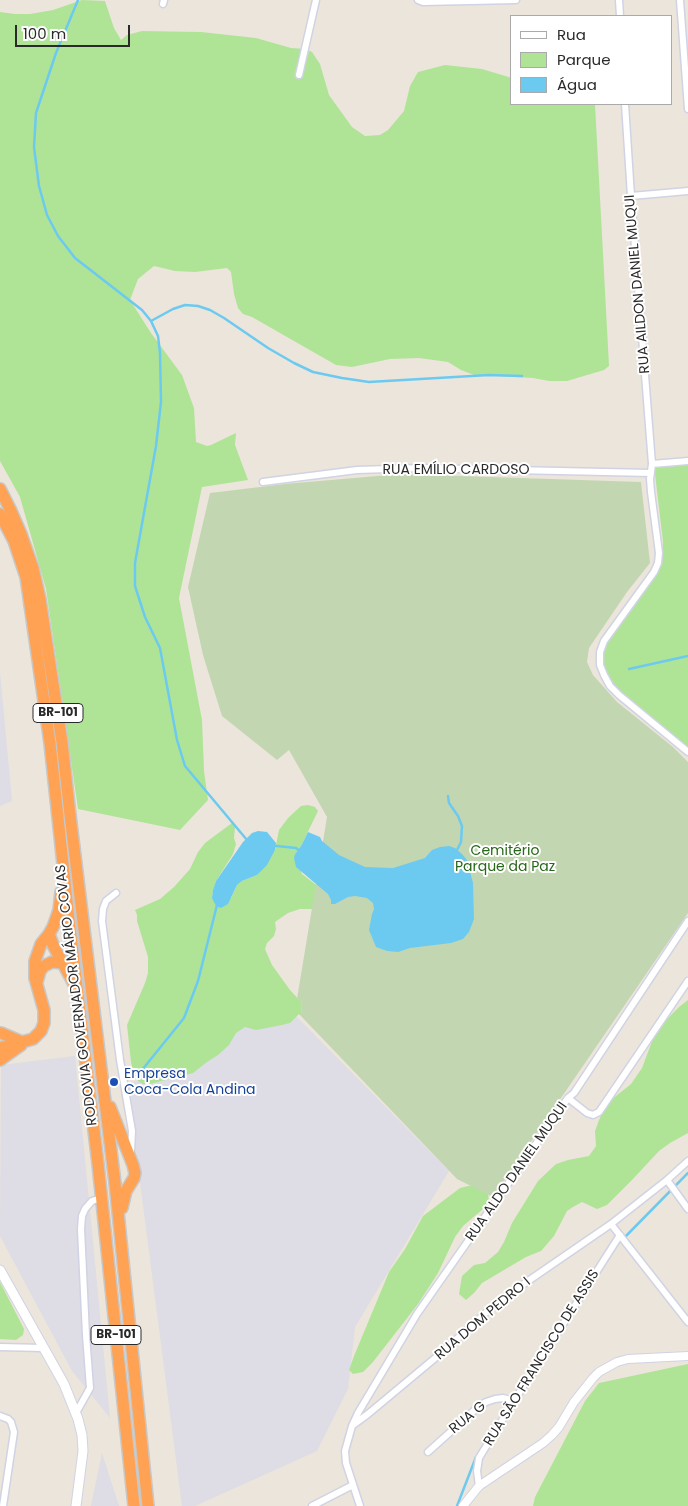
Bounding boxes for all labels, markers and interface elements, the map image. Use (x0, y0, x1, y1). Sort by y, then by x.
scale bar (18, 15, 132, 47)
legend (510, 15, 673, 105)
text: 100 m (23, 23, 66, 44)
text: Rua (557, 24, 586, 45)
text: Parque (557, 49, 610, 70)
text: Água (557, 74, 597, 95)
street label: RUA AILDON DANIEL MUQUI (622, 194, 654, 374)
street label: RUA EMÍLIO CARDOSO (383, 462, 529, 478)
road number: BR-101 (33, 704, 83, 722)
park label: Cemitério Parque da Paz (455, 843, 555, 876)
street label: RODOVIA GOVERNADOR MÁRIO COVAS (53, 863, 101, 1127)
place label: Empresa Coca-Cola Andina (124, 1066, 256, 1098)
marker: Empresa Coca-Cola Andina (108, 1076, 120, 1088)
street label: RUA ALDO DANIEL MUQUI (462, 1099, 572, 1245)
street label: RUA SÃO FRANCISCO DE ASSIS (481, 1267, 603, 1449)
street label: RUA DOM PEDRO I (432, 1274, 534, 1364)
road number: BR-101 (91, 1326, 141, 1344)
street label: RUA G (446, 1398, 490, 1438)

